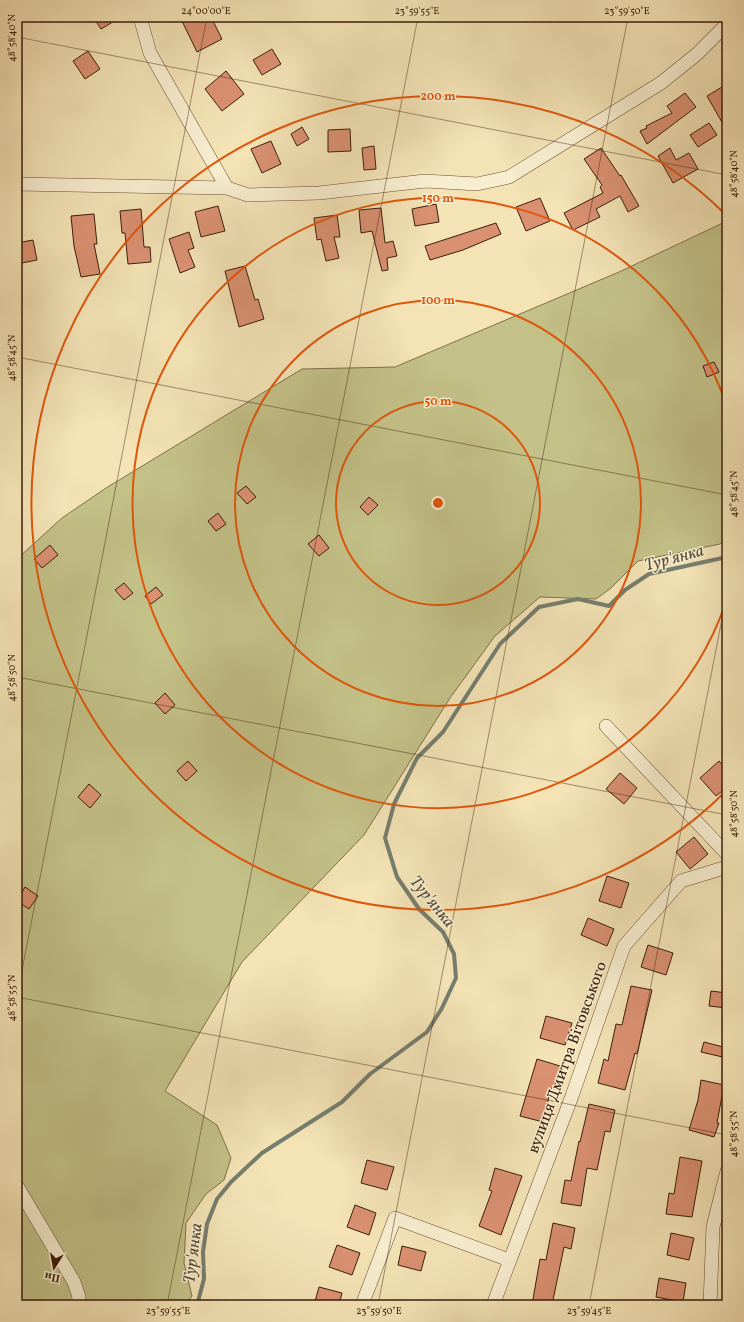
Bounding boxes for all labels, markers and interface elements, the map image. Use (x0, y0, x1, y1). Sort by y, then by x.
text: 24°00'00"E (181, 4, 231, 18)
text: 23°59'55"E (395, 4, 439, 18)
text: 23°59'50"E (604, 4, 650, 18)
text: 48°58'40"N (5, 13, 19, 62)
text: 200 m (420, 89, 456, 105)
text: 48°58'40"N (727, 149, 741, 198)
text: 150 m (422, 191, 454, 207)
text: 100 m (421, 293, 455, 309)
text: 48°58'45"N (5, 334, 19, 382)
text: 50 m (424, 394, 452, 410)
text: 48°58'45"N (727, 470, 741, 518)
centre of rings (431, 496, 445, 510)
water label: Тур'янка (642, 540, 707, 577)
text: 48°58'50"N (5, 654, 19, 702)
text: 48°58'50"N (727, 790, 741, 838)
water label: Тур'янка (404, 871, 460, 933)
street label: вулиця Дмитра Вітовського (523, 959, 613, 1157)
text: 48°58'55"N (5, 974, 19, 1021)
text: 48°58'55"N (727, 1110, 741, 1157)
water label: Тур'янка (178, 1222, 209, 1285)
north arrow (34, 1248, 74, 1288)
text: Пн (43, 1267, 61, 1285)
text: 23°59'55"E (146, 1304, 190, 1318)
text: 23°59'50"E (356, 1304, 402, 1318)
text: 23°59'45"E (567, 1304, 611, 1318)

